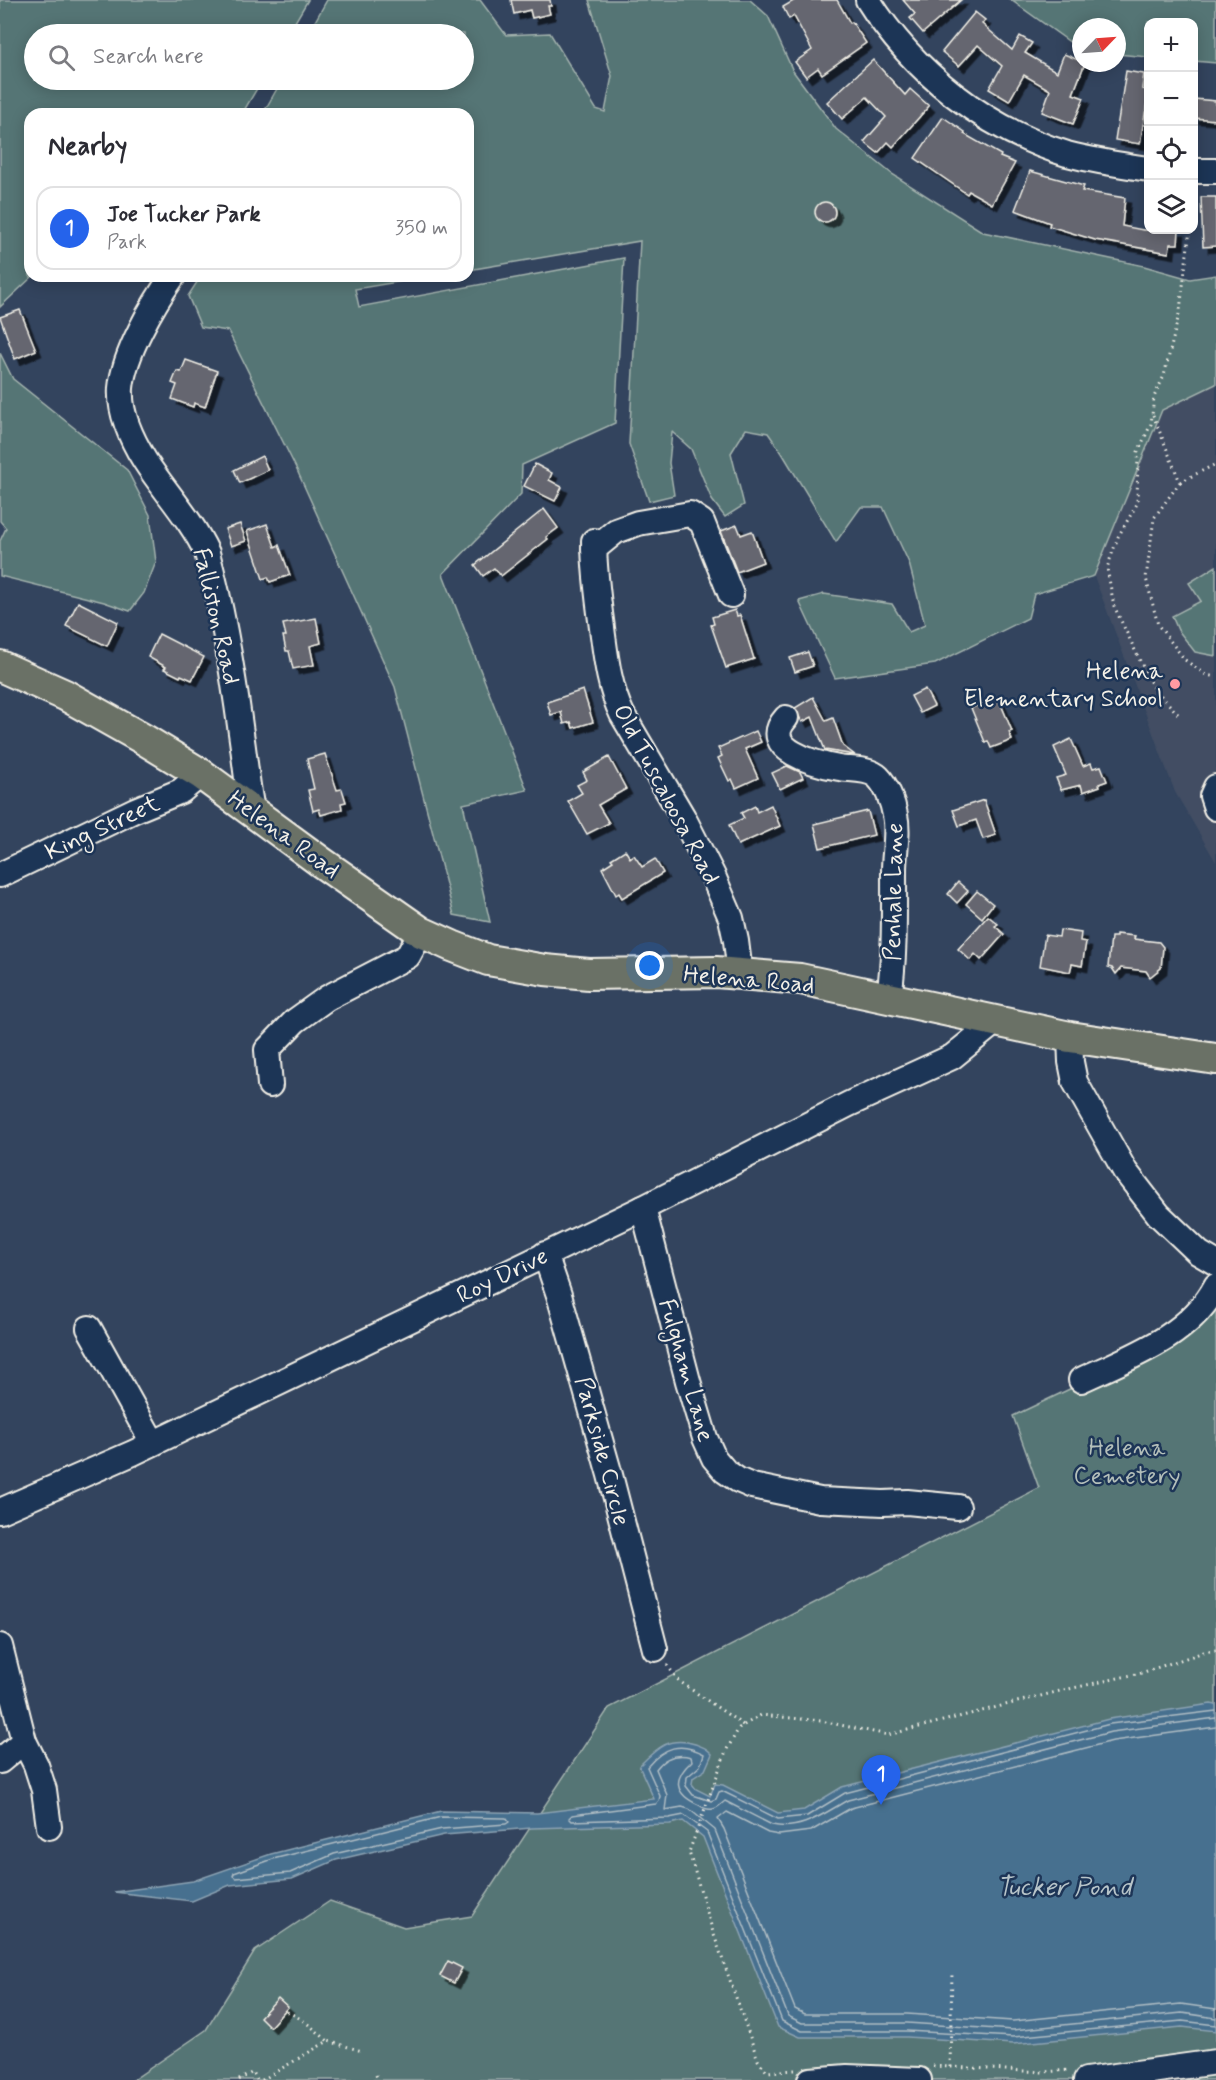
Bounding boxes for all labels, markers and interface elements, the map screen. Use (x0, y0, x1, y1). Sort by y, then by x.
north arrow (1072, 18, 1126, 72)
map controls (1144, 18, 1198, 234)
button: + (1144, 18, 1198, 72)
search box (24, 24, 474, 90)
icon: search (45, 41, 78, 74)
text: Search here (93, 43, 204, 71)
button: − (1144, 72, 1198, 126)
button: locate (1144, 126, 1198, 180)
text: Nearby (48, 130, 127, 164)
button: layers (1144, 180, 1198, 234)
text: Joe Tucker Park (107, 201, 261, 229)
text: 1 (65, 215, 74, 242)
text: 350 m (395, 215, 448, 242)
text: Park (107, 229, 147, 256)
street label: Falliston Road (185, 545, 246, 688)
place label: Helena Elementary School (964, 656, 1164, 715)
marker: Helena Elementary School (1168, 677, 1182, 691)
street label: Old Tuscaloosa Road (605, 699, 726, 890)
street label: Helena Road (221, 784, 345, 886)
street label: King Street (40, 788, 166, 870)
street label: Penhale Lane (878, 823, 911, 961)
your location (635, 951, 664, 980)
street label: Helena Road (682, 959, 816, 1002)
street label: Roy Drive (452, 1241, 553, 1312)
street label: Fulgham Lane (648, 1295, 721, 1446)
street label: Parkside Circle (567, 1374, 636, 1529)
park label: Helena Cemetery (1073, 1433, 1181, 1492)
pin: 1 (862, 1756, 900, 1805)
water label: Tucker Pond (997, 1871, 1134, 1905)

